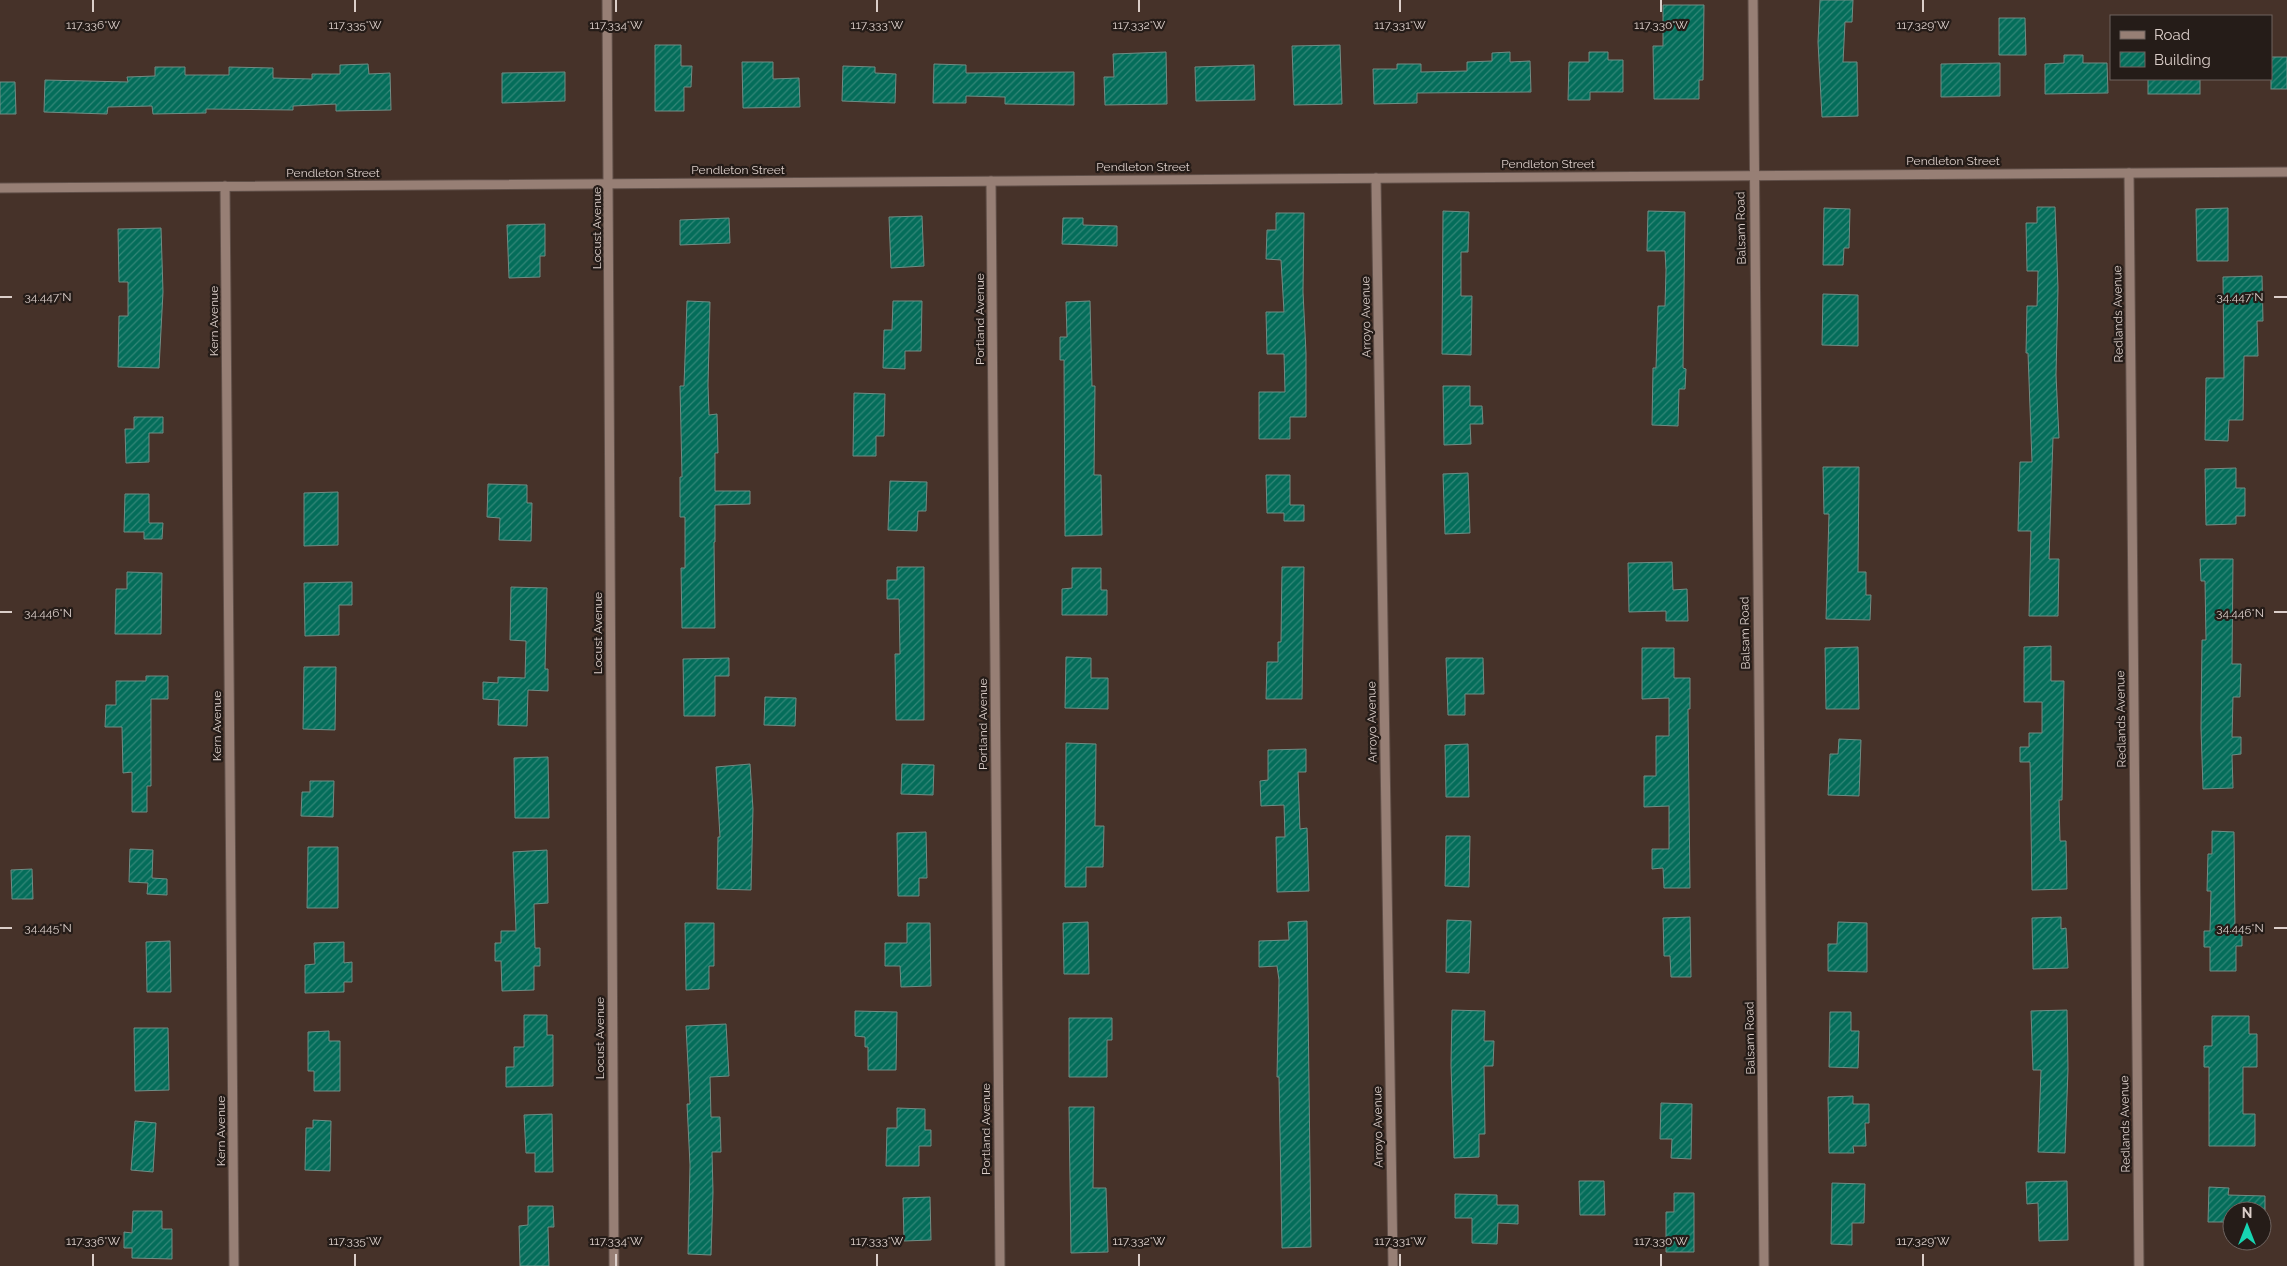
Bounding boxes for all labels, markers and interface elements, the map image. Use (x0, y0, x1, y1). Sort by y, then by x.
legend (2110, 15, 2272, 80)
text: 117.336°W (66, 18, 120, 32)
text: 117.335°W (328, 18, 382, 32)
text: 117.334°W (589, 18, 643, 32)
text: 117.333°W (851, 18, 904, 32)
text: 117.332°W (1113, 18, 1166, 32)
text: 117.331°W (1374, 18, 1426, 32)
text: 117.330°W (1634, 18, 1688, 32)
text: 117.329°W (1896, 18, 1950, 32)
text: Road (2154, 26, 2190, 44)
text: Building (2154, 51, 2211, 69)
street label: Pendleton Street (1906, 154, 2000, 168)
street label: Pendleton Street (1501, 157, 1595, 171)
street label: Pendleton Street (1096, 160, 1190, 174)
street label: Pendleton Street (691, 163, 785, 177)
street label: Pendleton Street (286, 166, 380, 180)
street label: Locust Avenue (590, 187, 604, 269)
street label: Balsam Road (1733, 191, 1749, 265)
street label: Redlands Avenue (2110, 265, 2126, 363)
street label: Portland Avenue (973, 273, 987, 365)
street label: Arroyo Avenue (1358, 276, 1374, 358)
street label: Kern Avenue (207, 286, 221, 356)
text: 34.447°N (24, 290, 72, 304)
text: 34.447°N (2216, 290, 2264, 304)
street label: Locust Avenue (591, 592, 605, 674)
street label: Balsam Road (1737, 596, 1753, 670)
text: 34.446°N (24, 606, 72, 620)
text: 34.446°N (2216, 606, 2264, 620)
street label: Redlands Avenue (2113, 670, 2129, 768)
street label: Portland Avenue (976, 678, 990, 770)
street label: Arroyo Avenue (1364, 681, 1380, 763)
street label: Kern Avenue (210, 691, 224, 761)
text: 34.445°N (24, 921, 72, 935)
text: 34.445°N (2216, 921, 2264, 935)
street label: Locust Avenue (593, 997, 607, 1079)
street label: Balsam Road (1742, 1001, 1758, 1075)
street label: Redlands Avenue (2117, 1075, 2133, 1173)
street label: Portland Avenue (979, 1083, 993, 1175)
street label: Arroyo Avenue (1370, 1086, 1386, 1168)
street label: Kern Avenue (214, 1096, 228, 1166)
north arrow (2222, 1201, 2272, 1251)
text: N (2242, 1205, 2252, 1221)
text: 117.336°W (66, 1234, 120, 1248)
text: 117.335°W (328, 1234, 382, 1248)
text: 117.334°W (589, 1234, 643, 1248)
text: 117.333°W (851, 1234, 904, 1248)
text: 117.332°W (1113, 1234, 1166, 1248)
text: 117.331°W (1374, 1234, 1426, 1248)
text: 117.330°W (1634, 1234, 1688, 1248)
text: 117.329°W (1896, 1234, 1950, 1248)

